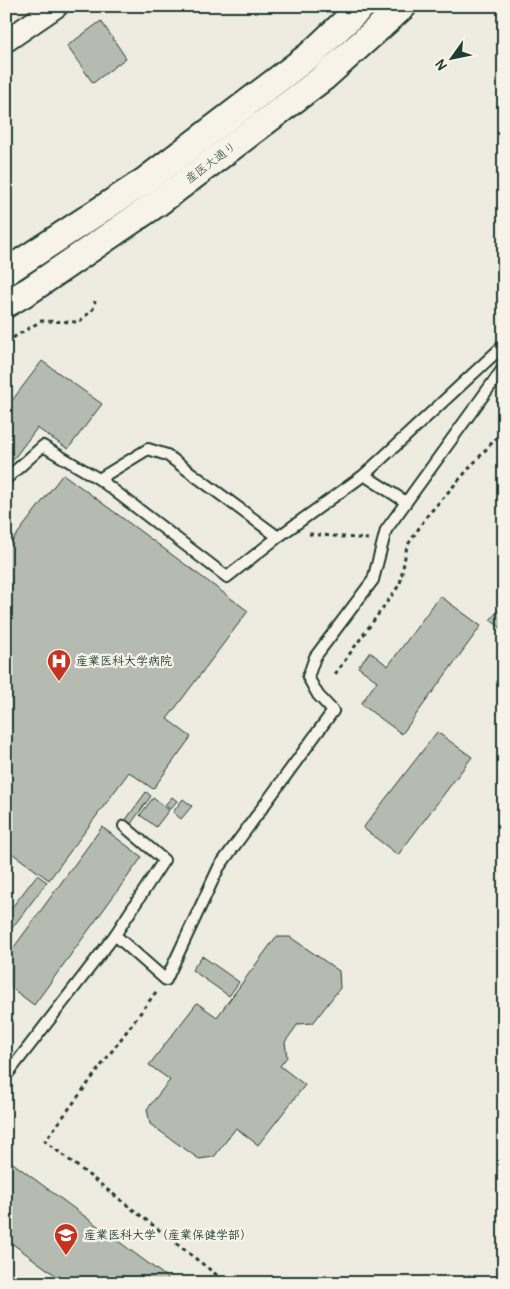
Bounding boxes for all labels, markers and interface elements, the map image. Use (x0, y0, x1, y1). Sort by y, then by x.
north arrow (428, 32, 478, 82)
text: N (432, 56, 451, 73)
street label: 産医大通り (183, 139, 239, 187)
hospital icon: 産業医科大学病院 (46, 648, 72, 682)
place label: 産業医科大学病院 (76, 654, 172, 669)
school or university icon: 産業医科大学（産業保健学部） (53, 1222, 79, 1256)
place label: 産業医科大学（産業保健学部） (84, 1228, 252, 1243)

